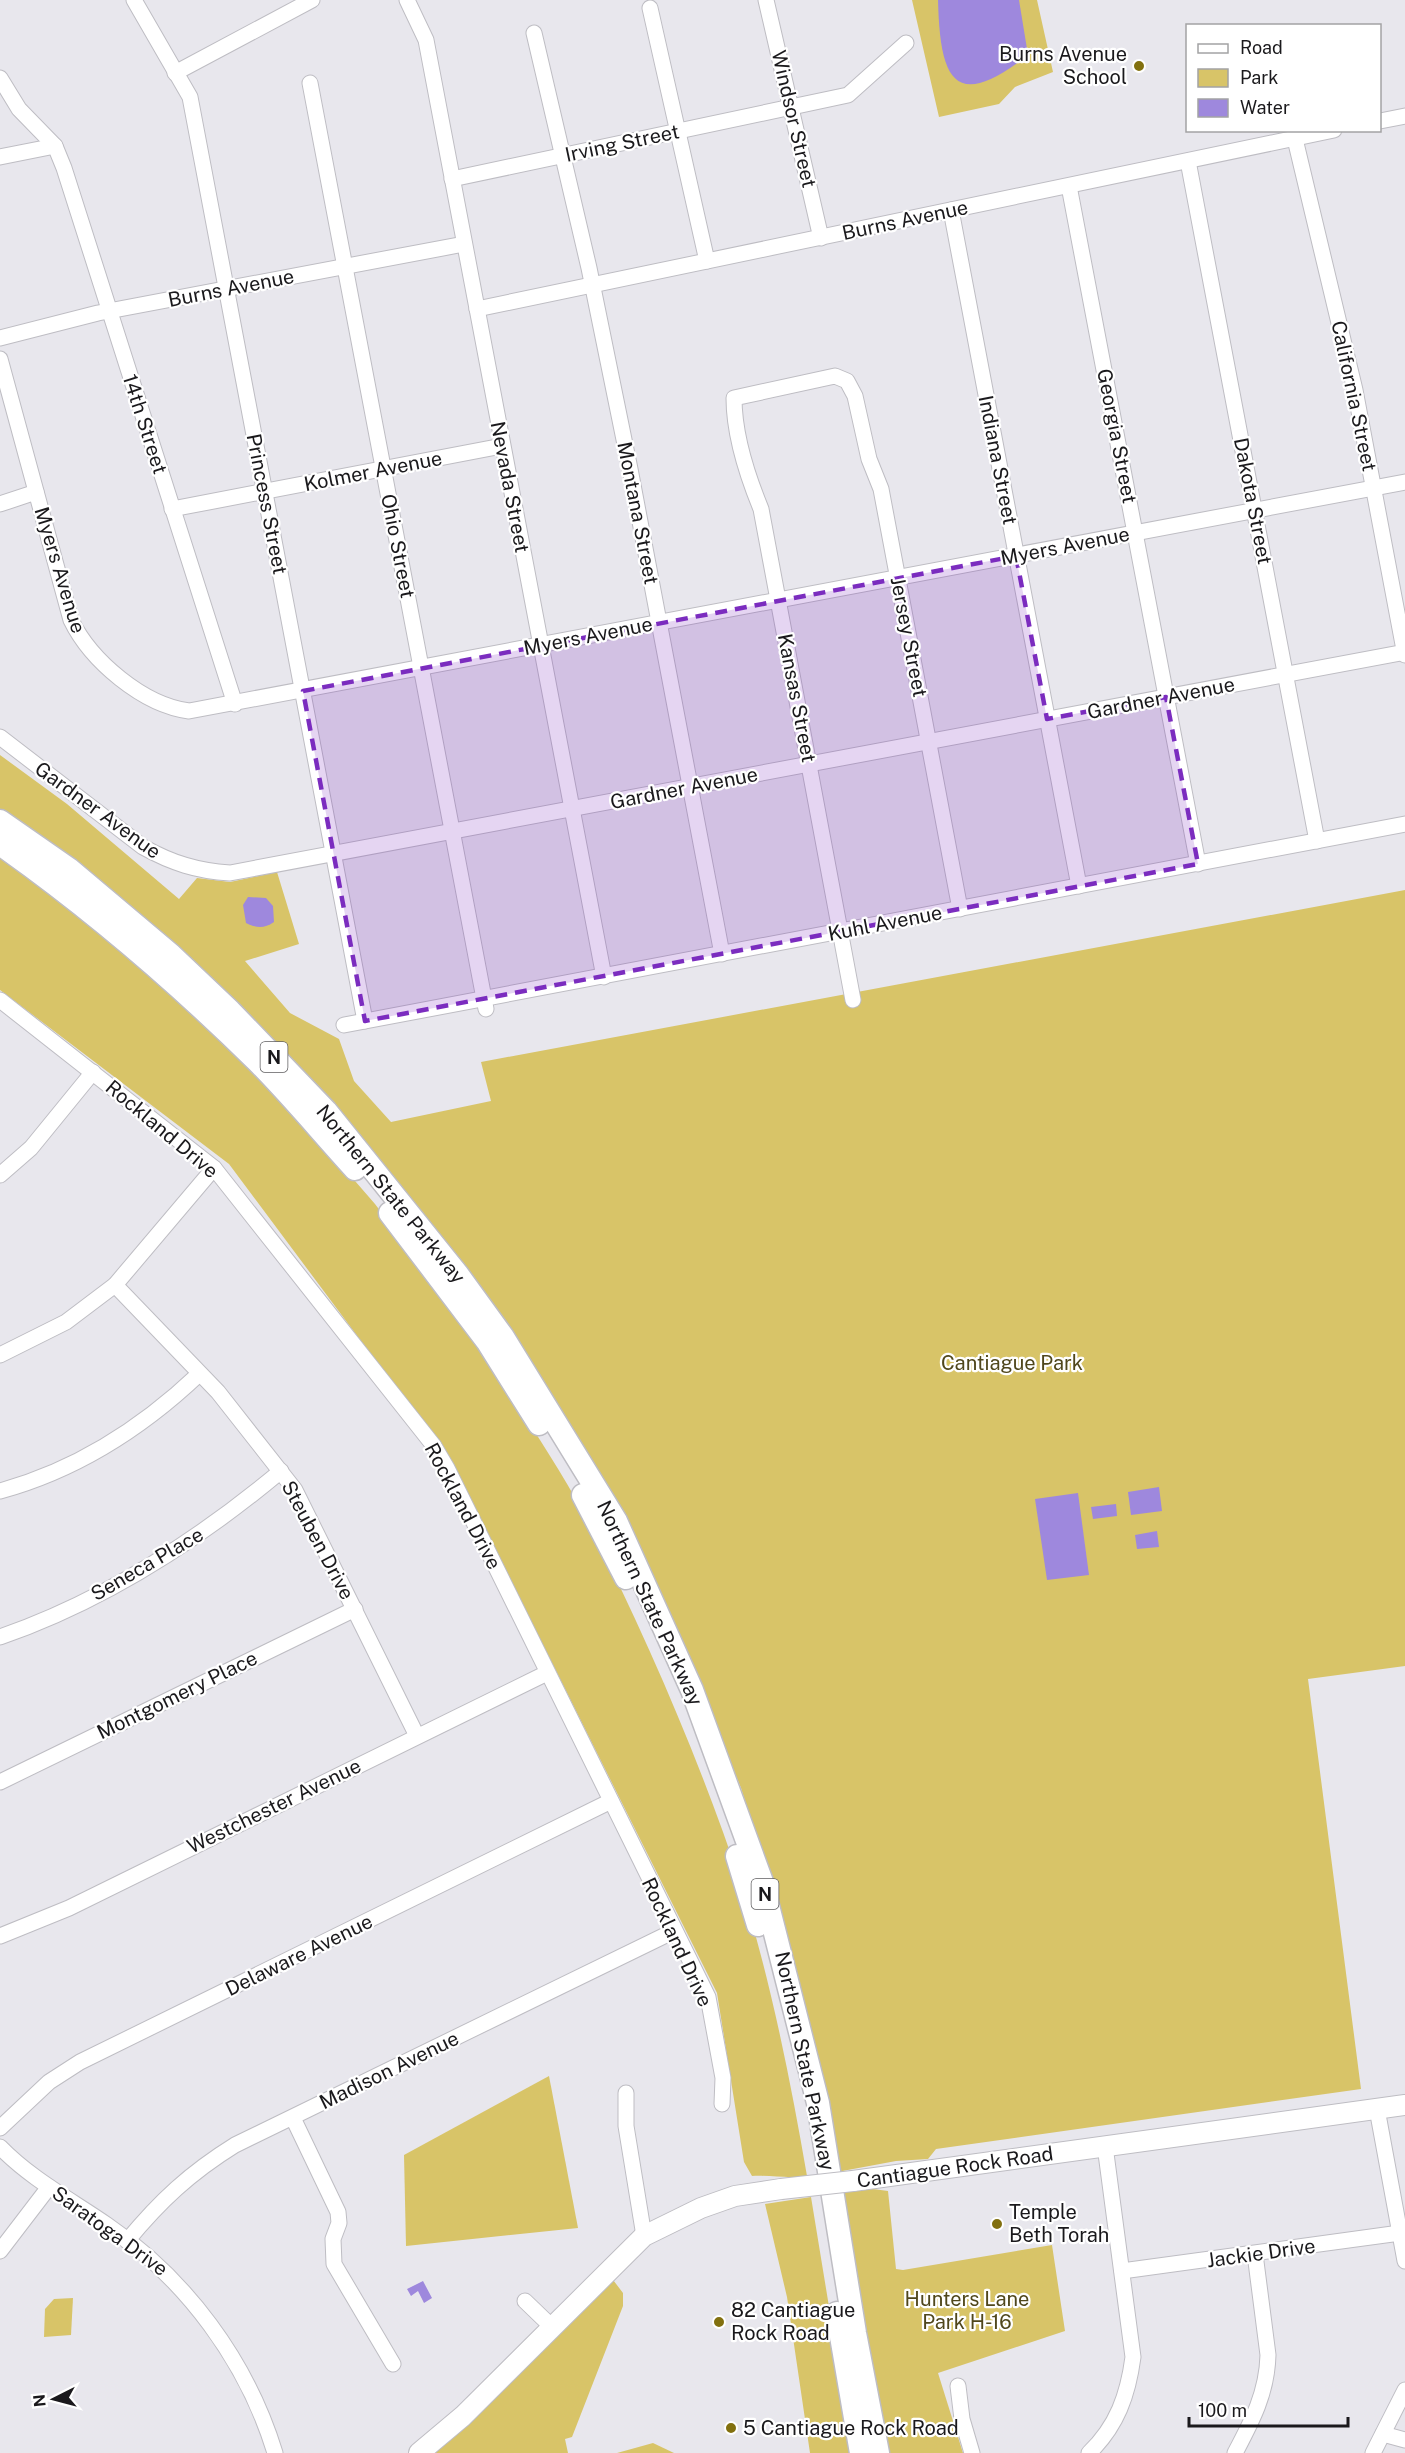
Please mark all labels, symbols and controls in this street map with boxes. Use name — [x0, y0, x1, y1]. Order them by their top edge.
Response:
legend — [1186, 24, 1381, 132]
text: Road — [1240, 37, 1283, 58]
place label: Burns Avenue School — [999, 42, 1127, 89]
street label: Windsor Street — [767, 48, 821, 190]
marker: Burns Avenue School — [1132, 59, 1146, 73]
text: Park — [1240, 67, 1278, 88]
text: Water — [1240, 97, 1290, 118]
street label: Irving Street — [563, 119, 681, 167]
street label: Burns Avenue — [840, 195, 970, 245]
street label: Burns Avenue — [166, 264, 296, 312]
street label: California Street — [1326, 319, 1382, 473]
street label: Georgia Street — [1092, 367, 1142, 505]
street label: 14th Street — [118, 371, 172, 477]
street label: Indiana Street — [974, 393, 1022, 527]
street label: Nevada Street — [486, 419, 534, 555]
street label: Princess Street — [242, 432, 292, 576]
street label: Dakota Street — [1229, 436, 1277, 566]
street label: Montana Street — [612, 440, 664, 586]
street label: Kolmer Avenue — [302, 446, 444, 496]
street label: Ohio Street — [376, 492, 420, 600]
street label: Myers Avenue — [29, 504, 91, 636]
street label: Myers Avenue — [998, 522, 1132, 570]
street label: Jersey Street — [886, 575, 932, 699]
street label: Myers Avenue — [521, 612, 655, 660]
street label: Kansas Street — [773, 632, 821, 764]
street label: Gardner Avenue — [1085, 672, 1237, 724]
street label: Gardner Avenue — [30, 756, 166, 864]
street label: Gardner Avenue — [608, 762, 760, 814]
street label: Kuhl Avenue — [826, 900, 944, 946]
road number: N — [260, 1042, 288, 1072]
street label: Rockland Drive — [101, 1075, 223, 1183]
street label: Northern State Parkway — [311, 1100, 471, 1289]
park label: Cantiague Park — [941, 1351, 1083, 1375]
street label: Rockland Drive — [420, 1439, 506, 1573]
street label: Steuben Drive — [277, 1476, 359, 1604]
street label: Northern State Parkway — [592, 1497, 708, 1710]
street label: Seneca Place — [86, 1522, 208, 1606]
street label: Montgomery Place — [93, 1646, 261, 1744]
street label: Westchester Avenue — [183, 1753, 365, 1859]
street label: Rockland Drive — [637, 1874, 717, 2010]
road number: N — [752, 1879, 778, 1909]
street label: Delaware Avenue — [222, 1909, 376, 2001]
street label: Northern State Parkway — [770, 1949, 840, 2173]
street label: Madison Avenue — [315, 2026, 463, 2114]
street label: Cantiague Rock Road — [855, 2141, 1055, 2193]
street label: Saratoga Drive — [47, 2181, 173, 2281]
place label: Temple Beth Torah — [1009, 2200, 1109, 2247]
marker: Temple Beth Torah — [990, 2217, 1004, 2231]
street label: Jackie Drive — [1205, 2233, 1317, 2273]
park label: Hunters Lane Park H-16 — [905, 2287, 1029, 2334]
place label: 82 Cantiague Rock Road — [731, 2298, 855, 2345]
marker: 82 Cantiague Rock Road — [712, 2315, 726, 2329]
north arrow — [24, 2369, 84, 2429]
scale bar — [1189, 2390, 1348, 2428]
text: N — [29, 2393, 50, 2408]
text: 100 m — [1198, 2400, 1247, 2421]
place label: 5 Cantiague Rock Road — [743, 2416, 959, 2440]
marker: 5 Cantiague Rock Road — [724, 2421, 738, 2435]

